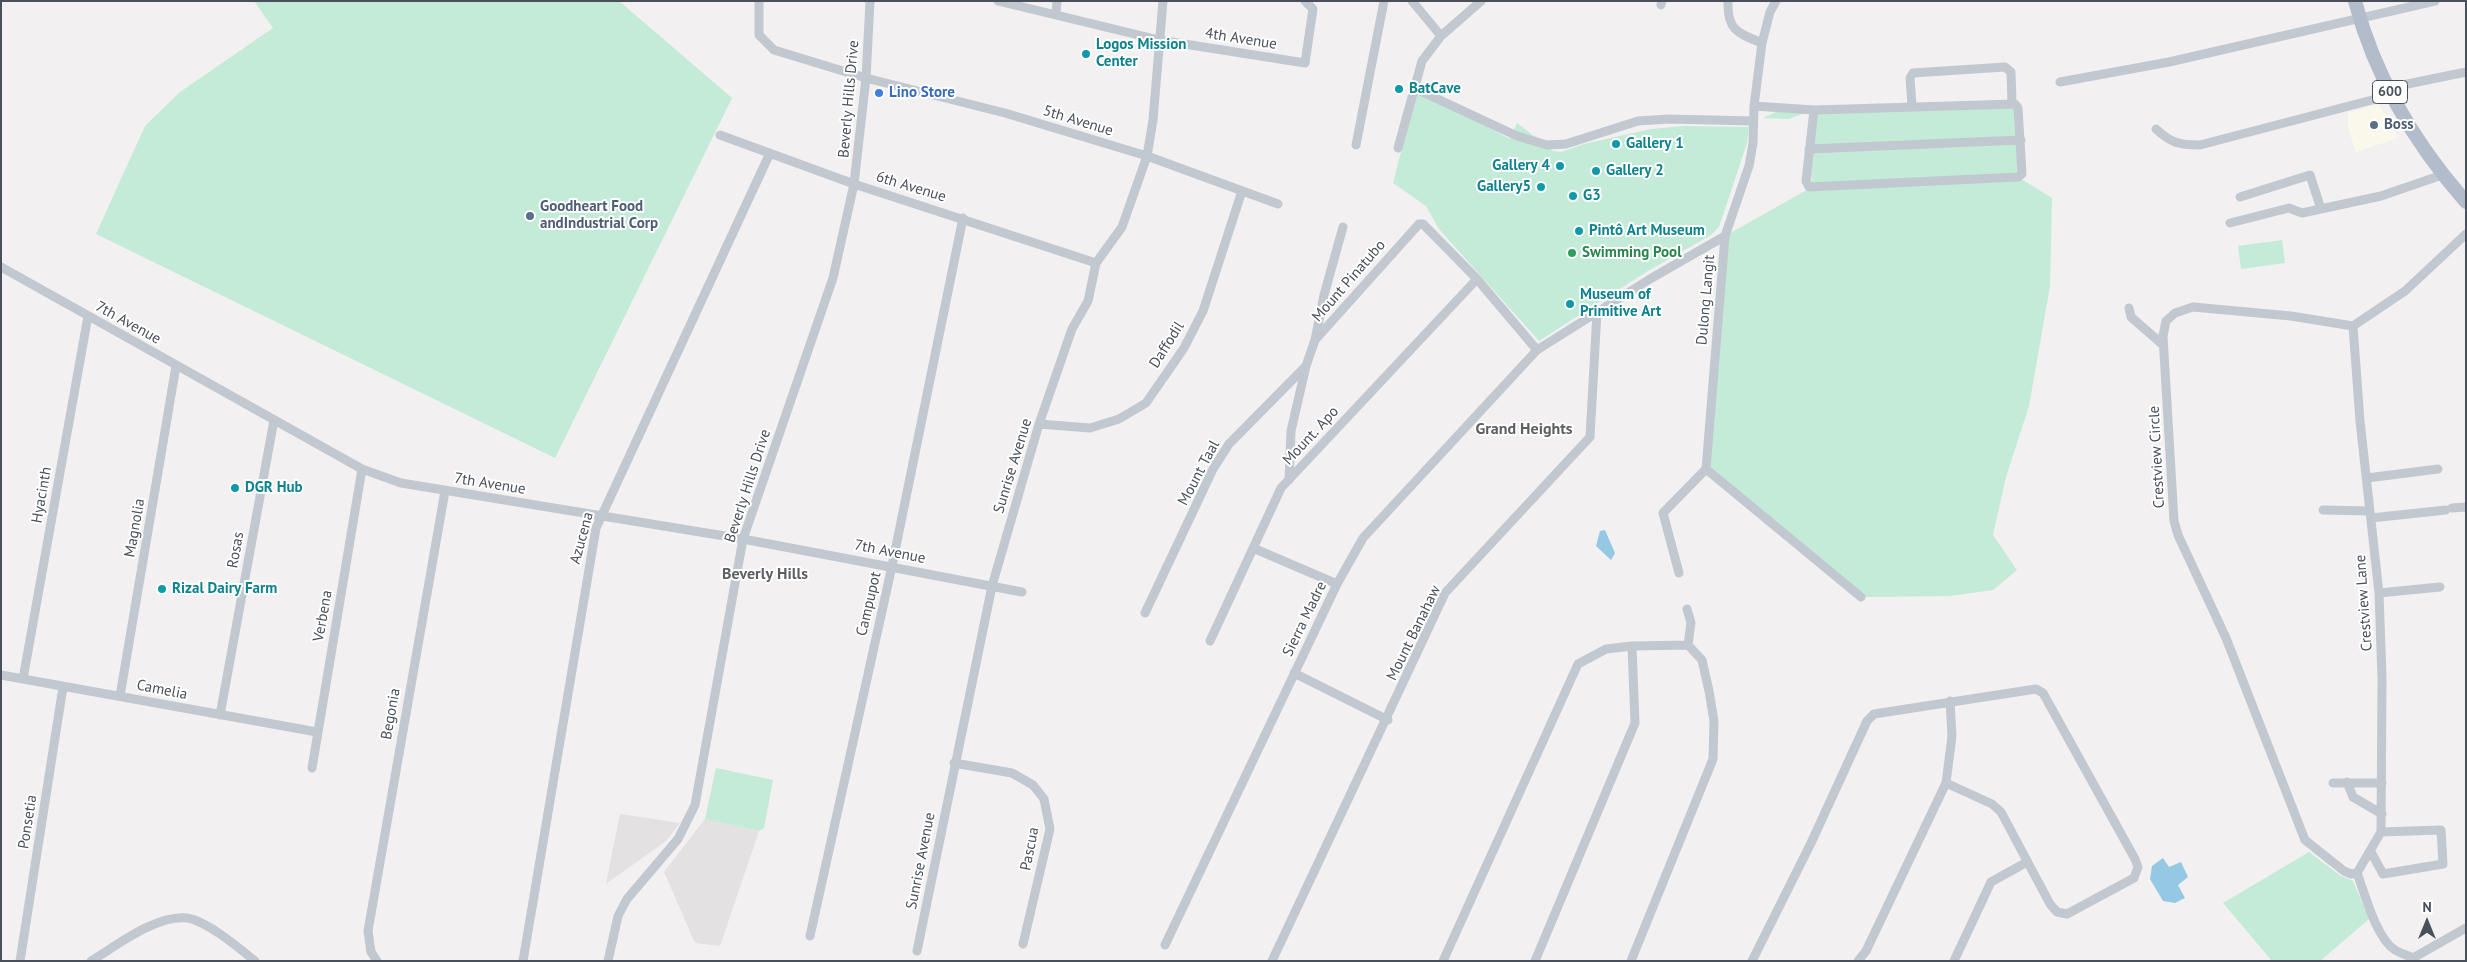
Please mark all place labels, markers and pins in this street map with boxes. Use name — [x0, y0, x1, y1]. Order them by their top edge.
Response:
place label: Logos Mission Center — [1096, 36, 1186, 71]
marker: Logos Mission Center — [1080, 48, 1092, 60]
place label: BatCave — [1409, 80, 1461, 98]
marker: BatCave — [1393, 83, 1405, 95]
place label: Lino Store — [889, 84, 955, 102]
marker: Lino Store — [873, 87, 885, 99]
place label: Boss — [2384, 116, 2414, 134]
marker: Boss — [2368, 119, 2380, 131]
place label: Gallery 1 — [1626, 135, 1684, 153]
marker: Gallery 1 — [1610, 138, 1622, 150]
place label: Gallery 4 — [1492, 157, 1550, 175]
marker: Gallery 4 — [1554, 160, 1566, 172]
place label: Gallery 2 — [1606, 162, 1664, 180]
marker: Gallery 2 — [1590, 165, 1602, 177]
place label: Gallery5 — [1477, 178, 1531, 196]
marker: Gallery5 — [1535, 181, 1547, 193]
place label: G3 — [1583, 187, 1601, 205]
marker: G3 — [1567, 190, 1579, 202]
place label: Goodheart Food andIndustrial Corp — [540, 198, 658, 233]
marker: Goodheart Food andIndustrial Corp — [524, 210, 536, 222]
place label: Pintô Art Museum — [1589, 222, 1705, 240]
marker: Pintô Art Museum — [1573, 225, 1585, 237]
place label: Swimming Pool — [1582, 244, 1682, 262]
marker: Swimming Pool — [1566, 247, 1578, 259]
place label: Museum of Primitive Art — [1580, 286, 1661, 321]
marker: Museum of Primitive Art — [1564, 298, 1576, 310]
place label: DGR Hub — [245, 479, 303, 497]
marker: DGR Hub — [229, 482, 241, 494]
place label: Rizal Dairy Farm — [172, 580, 277, 598]
marker: Rizal Dairy Farm — [156, 583, 168, 595]

